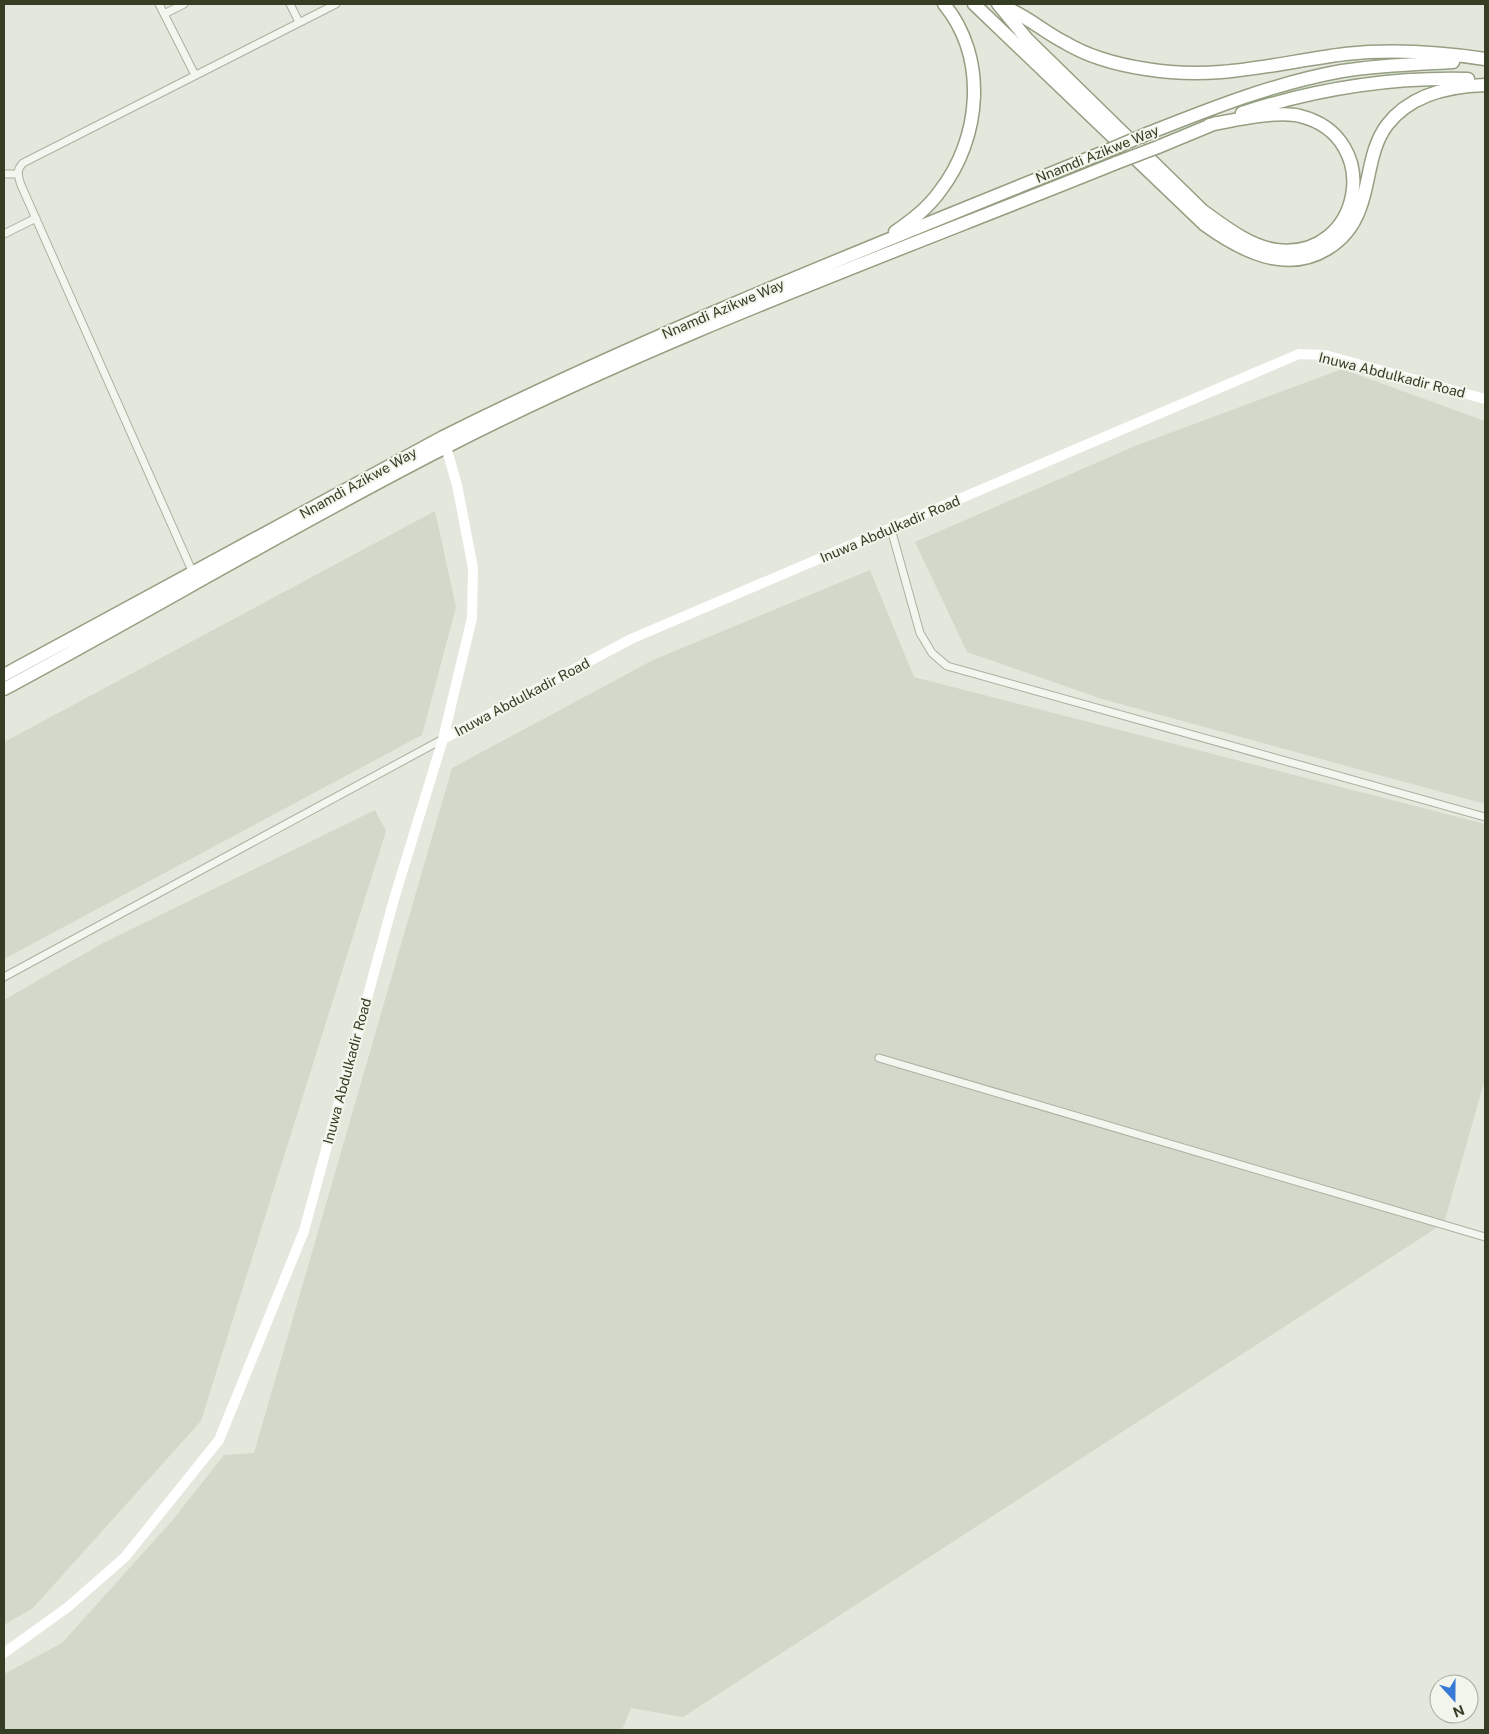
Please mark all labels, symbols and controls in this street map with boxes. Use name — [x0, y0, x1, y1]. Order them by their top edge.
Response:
street label: Nnamdi Azikwe Way — [1033, 122, 1161, 186]
street label: Nnamdi Azikwe Way — [659, 276, 787, 342]
street label: Inuwa Abdulkadir Road — [1317, 349, 1467, 401]
street label: Nnamdi Azikwe Way — [297, 444, 420, 522]
street label: Inuwa Abdulkadir Road — [818, 492, 962, 566]
street label: Inuwa Abdulkadir Road — [452, 655, 592, 739]
street label: Inuwa Abdulkadir Road — [320, 996, 374, 1146]
north arrow — [1429, 1674, 1479, 1724]
text: N — [1451, 1702, 1467, 1721]

